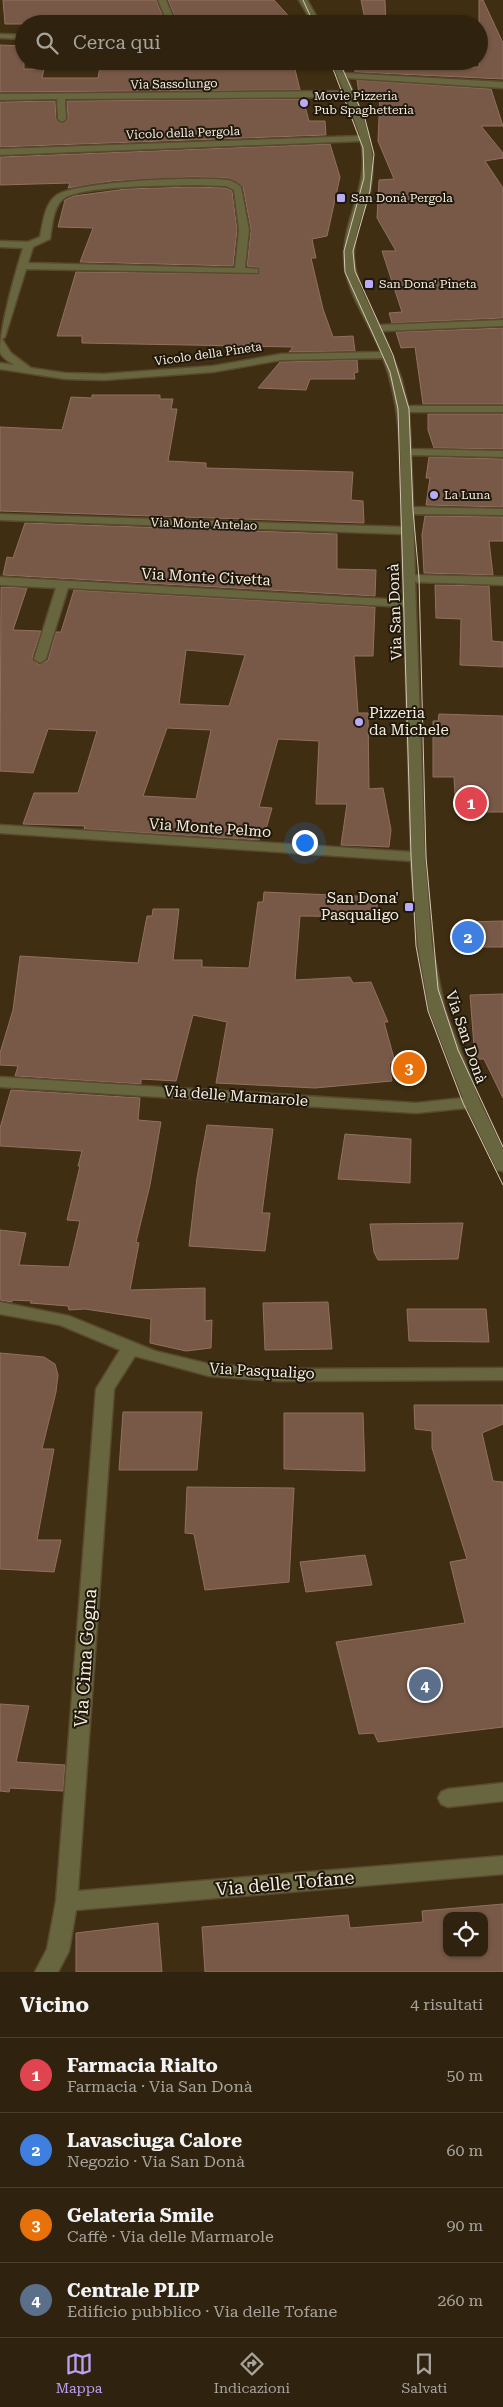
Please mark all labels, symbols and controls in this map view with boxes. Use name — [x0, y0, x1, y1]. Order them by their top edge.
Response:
search box — [15, 15, 488, 70]
icon: search — [33, 29, 61, 57]
text: Cerca qui — [73, 31, 161, 54]
street label: Via Sassolungo — [130, 76, 218, 92]
place label: Movie Pizzeria Pub Spaghetteria — [314, 89, 414, 117]
marker: Movie Pizzeria Pub Spaghetteria — [298, 97, 310, 109]
street label: Vicolo della Pergola — [126, 124, 241, 142]
place label: San Donà Pergola — [351, 191, 453, 205]
marker: San Donà Pergola — [335, 192, 347, 204]
place label: San Dona' Pineta — [379, 277, 477, 291]
marker: San Dona' Pineta — [363, 278, 375, 290]
street label: Vicolo della Pineta — [153, 339, 263, 368]
place label: La Luna — [444, 488, 491, 502]
marker: La Luna — [428, 489, 440, 501]
street label: Via Monte Antelao — [150, 515, 258, 533]
street label: Via San Donà — [384, 563, 406, 661]
street label: Via Monte Civetta — [141, 565, 271, 589]
place label: Pizzeria da Michele — [369, 704, 449, 739]
marker: Pizzeria da Michele — [353, 716, 365, 728]
pin: 1 — [455, 784, 487, 822]
street label: Via Monte Pelmo — [148, 815, 272, 841]
your location — [292, 830, 318, 856]
place label: San Dona' Pasqualigo — [321, 889, 399, 924]
marker: San Dona' Pasqualigo — [403, 901, 415, 913]
pin: 2 — [452, 918, 484, 956]
street label: Via San Donà — [442, 988, 490, 1086]
pin: 3 — [393, 1049, 425, 1087]
street label: Via delle Marmarole — [163, 1082, 309, 1110]
street label: Via Pasqualigo — [209, 1359, 315, 1383]
street label: Via Cima Gogna — [70, 1588, 100, 1728]
pin: 4 — [409, 1666, 441, 1704]
street label: Via delle Tofane — [215, 1866, 355, 1900]
map controls — [443, 1912, 488, 1957]
button: locate — [443, 1912, 488, 1957]
text: Vicino — [20, 1993, 89, 2017]
text: 4 risultati — [410, 1995, 483, 2014]
text: Farmacia Rialto — [67, 2054, 218, 2077]
text: 1 — [32, 2066, 40, 2085]
text: 50 m — [446, 2066, 483, 2085]
text: Farmacia · Via San Donà — [67, 2077, 252, 2096]
text: Lavasciuga Calore — [67, 2129, 242, 2152]
text: 2 — [32, 2141, 40, 2160]
text: 60 m — [446, 2141, 483, 2160]
text: Negozio · Via San Donà — [67, 2152, 245, 2171]
text: Gelateria Smile — [67, 2204, 214, 2227]
text: 3 — [32, 2216, 40, 2235]
text: 90 m — [446, 2216, 483, 2235]
text: Caffè · Via delle Marmarole — [67, 2227, 274, 2246]
text: Centrale PLIP — [67, 2279, 200, 2302]
text: 4 — [32, 2291, 40, 2310]
text: 260 m — [437, 2291, 483, 2310]
text: Edificio pubblico · Via delle Tofane — [67, 2302, 337, 2321]
tab: Mappa — [56, 2350, 102, 2396]
tab: Indicazioni — [214, 2350, 290, 2396]
tab: Salvati — [402, 2350, 447, 2396]

